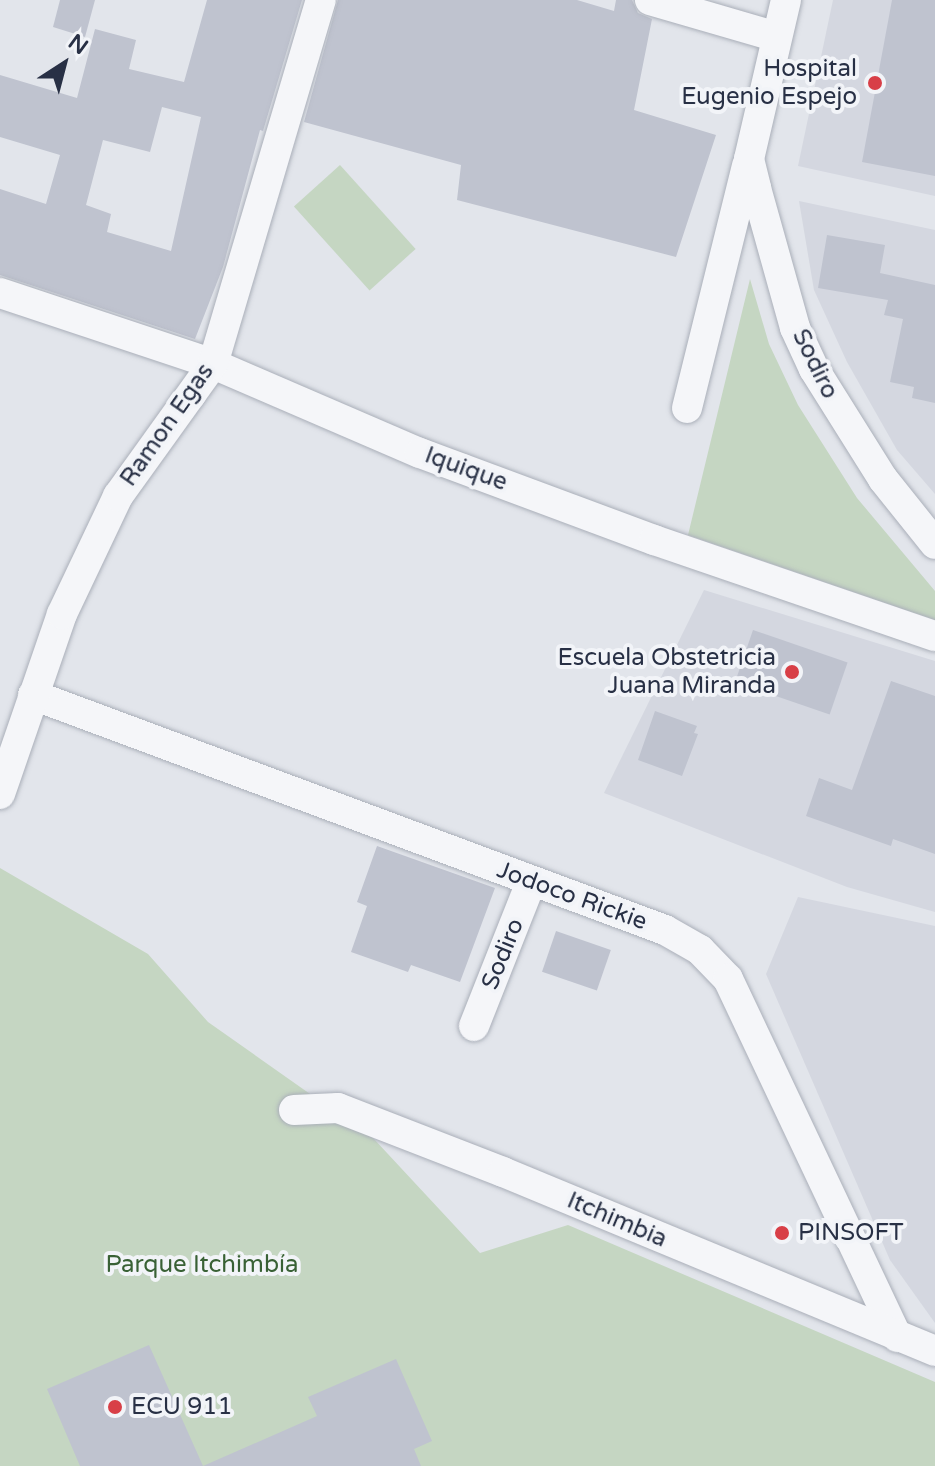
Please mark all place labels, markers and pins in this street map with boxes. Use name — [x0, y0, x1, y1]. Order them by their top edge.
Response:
place label: Hospital Eugenio Espejo — [681, 55, 857, 111]
marker: Hospital Eugenio Espejo — [864, 72, 886, 94]
place label: Escuela Obstetricia Juana Miranda — [558, 644, 776, 700]
marker: Escuela Obstetricia Juana Miranda — [783, 663, 801, 681]
place label: PINSOFT — [798, 1219, 904, 1247]
marker: PINSOFT — [773, 1224, 791, 1242]
place label: ECU 911 — [131, 1393, 232, 1421]
marker: ECU 911 — [106, 1398, 124, 1416]

